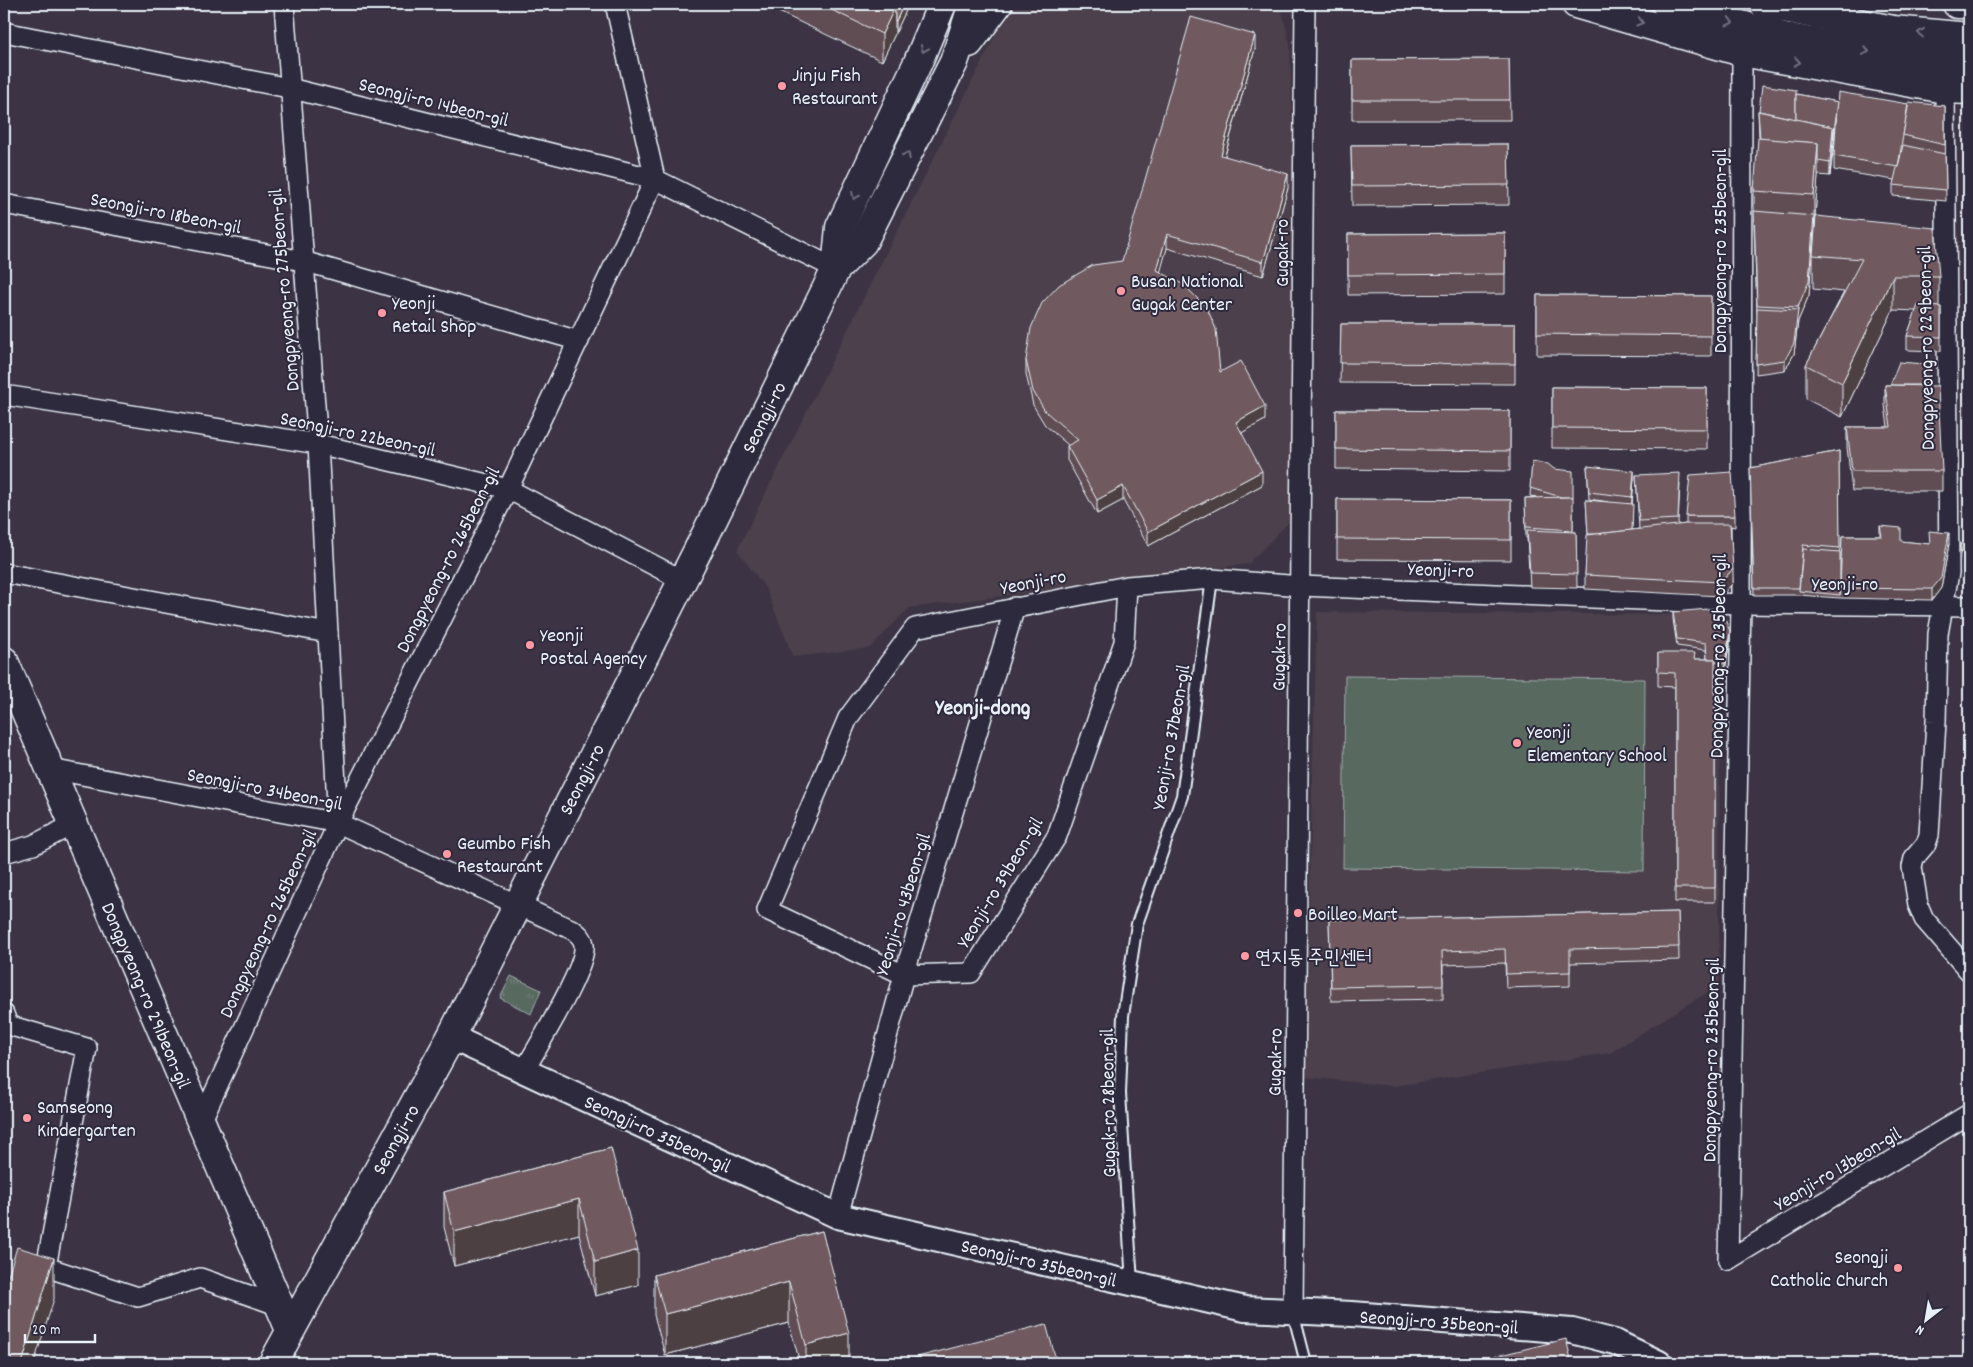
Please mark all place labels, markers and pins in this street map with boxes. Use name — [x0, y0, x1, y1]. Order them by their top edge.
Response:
place label: Jinju Fish Restaurant — [792, 63, 878, 114]
marker: Jinju Fish Restaurant — [776, 80, 788, 92]
place label: Busan National Gugak Center — [1131, 269, 1244, 320]
marker: Busan National Gugak Center — [1115, 285, 1127, 297]
place label: Yeonji Retail Shop — [392, 291, 476, 342]
marker: Yeonji Retail Shop — [376, 307, 388, 319]
place label: Yeonji Postal Agency — [540, 623, 647, 674]
marker: Yeonji Postal Agency — [524, 639, 536, 651]
place label: Yeonji Elementary School — [1527, 720, 1667, 771]
marker: Yeonji Elementary School — [1511, 737, 1523, 749]
place label: Geumbo Fish Restaurant — [457, 831, 551, 882]
marker: Geumbo Fish Restaurant — [441, 848, 453, 860]
place label: Boilleo Mart — [1308, 902, 1398, 930]
marker: Boilleo Mart — [1292, 907, 1304, 919]
place label: 연지동 주민센터 — [1255, 945, 1372, 973]
marker: 연지동 주민센터 — [1239, 950, 1251, 962]
place label: Samseong Kindergarten — [37, 1095, 136, 1146]
marker: Samseong Kindergarten — [21, 1112, 33, 1124]
place label: Seongji Catholic Church — [1770, 1245, 1888, 1296]
marker: Seongji Catholic Church — [1892, 1262, 1904, 1274]

